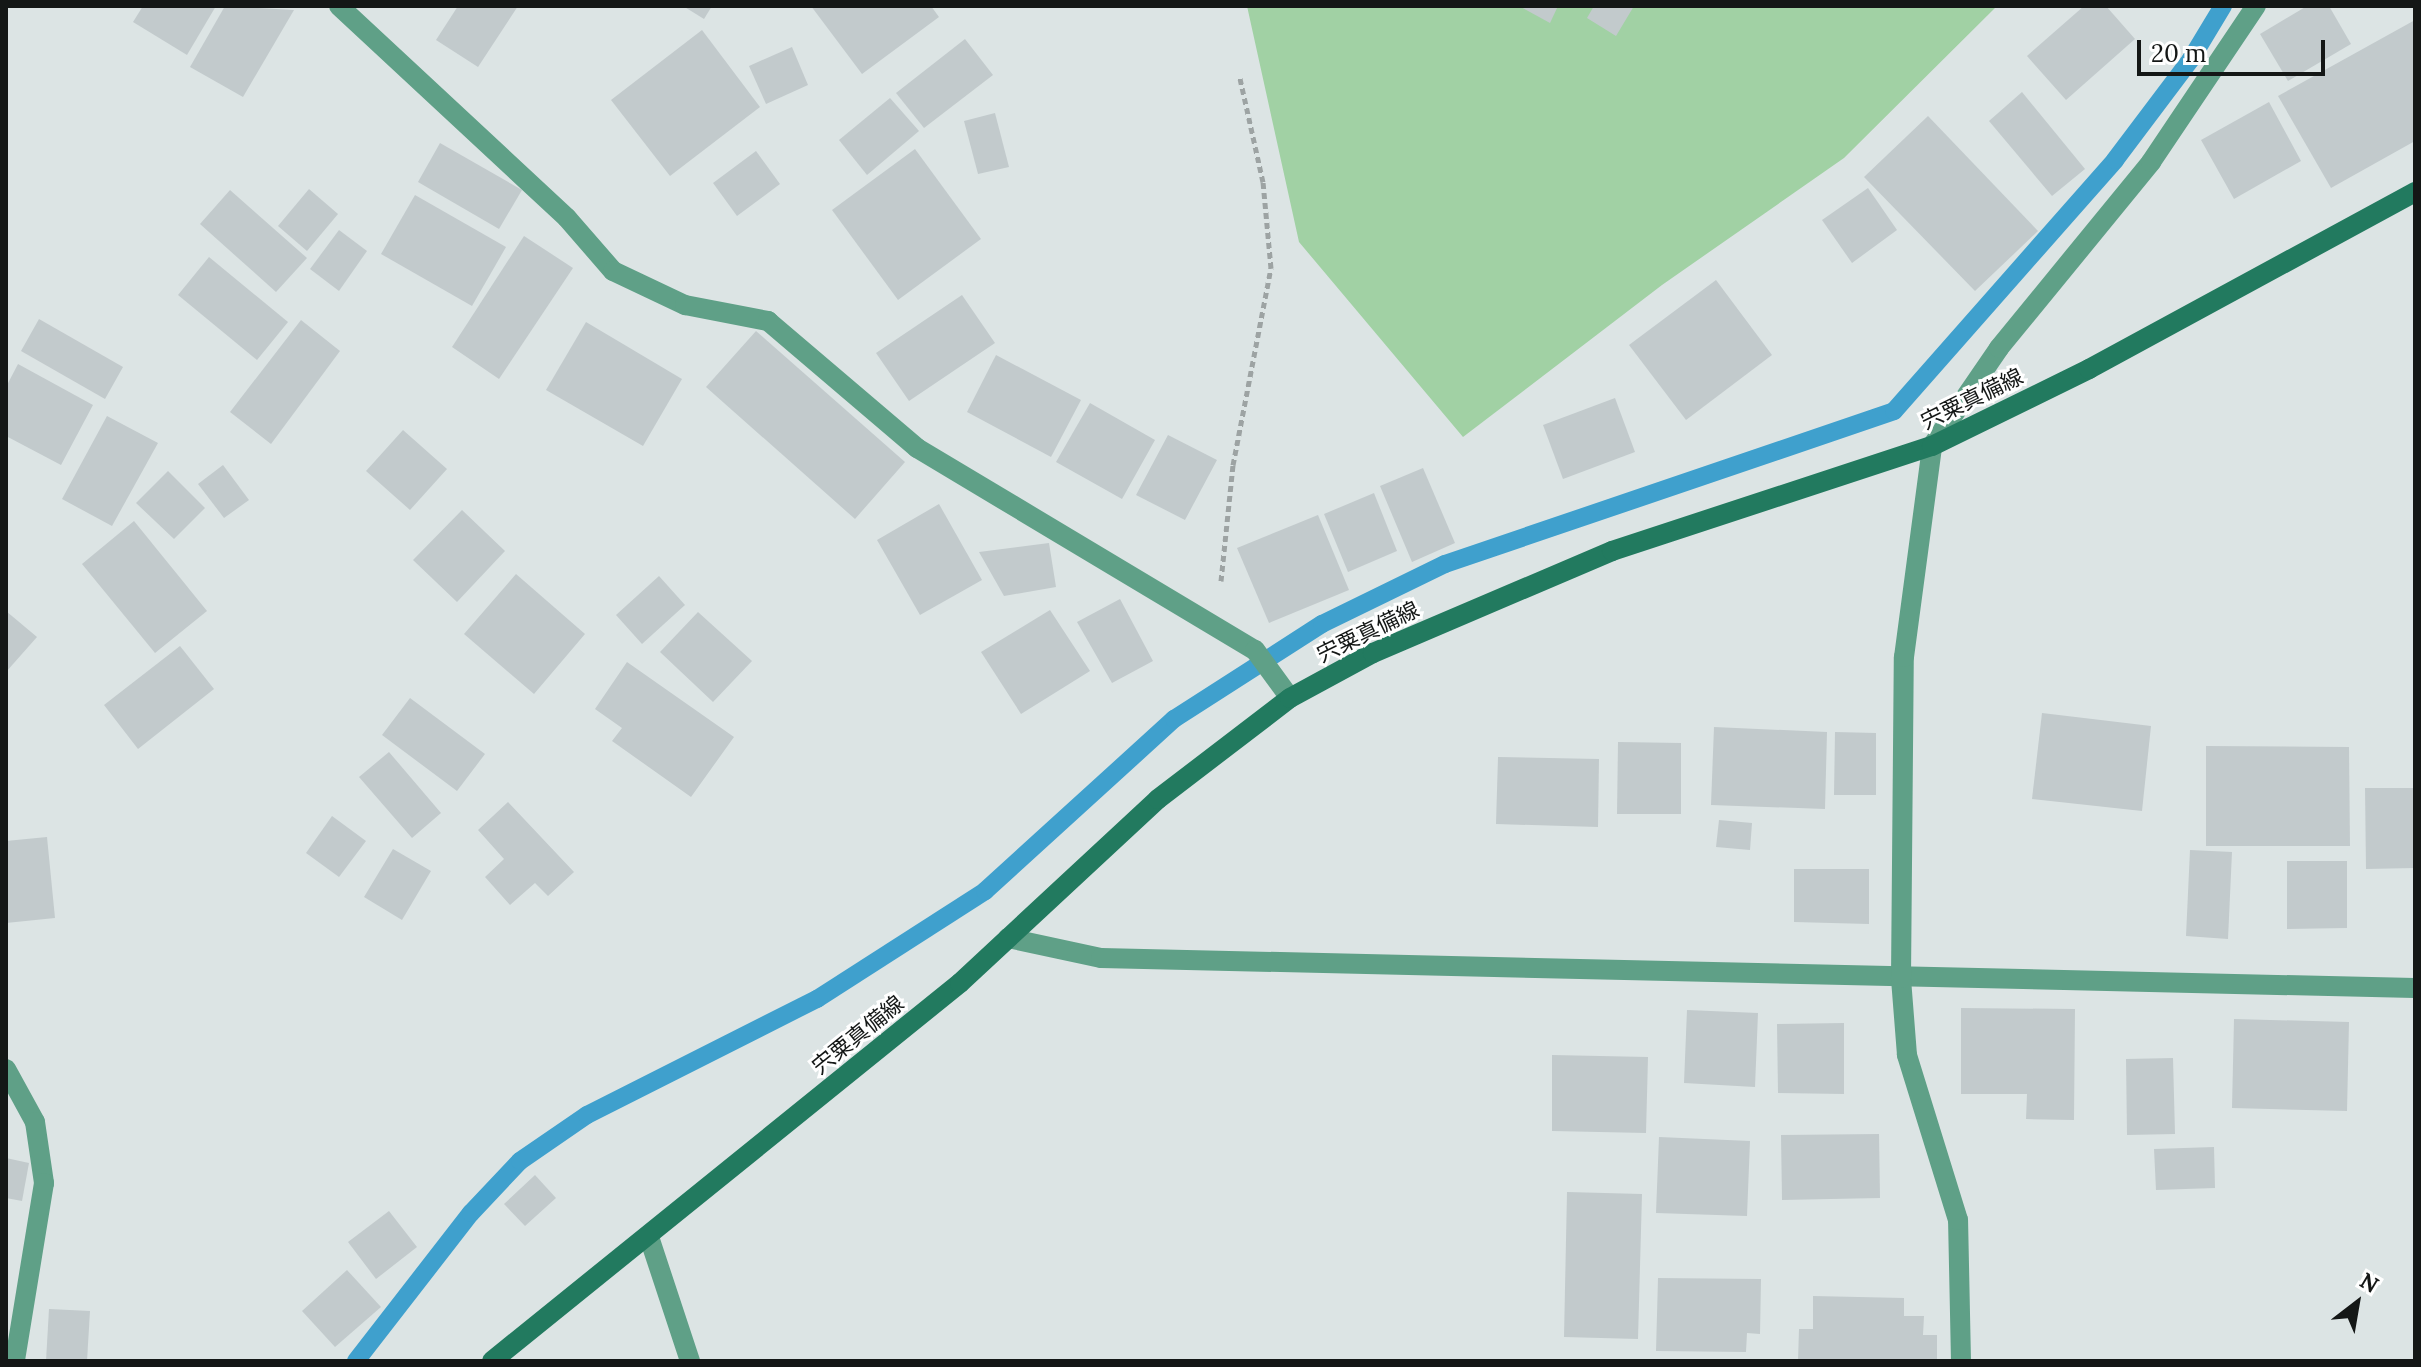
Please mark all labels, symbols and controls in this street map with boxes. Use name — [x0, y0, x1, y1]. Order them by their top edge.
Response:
scale bar — [2141, 24, 2329, 74]
text: 20 m — [2151, 38, 2207, 69]
street label: 宍粟真備線 — [1917, 363, 2027, 435]
street label: 宍粟真備線 — [1313, 596, 1423, 668]
street label: 宍粟真備線 — [807, 990, 909, 1080]
north arrow — [2317, 1263, 2397, 1343]
text: N — [2355, 1266, 2384, 1299]

